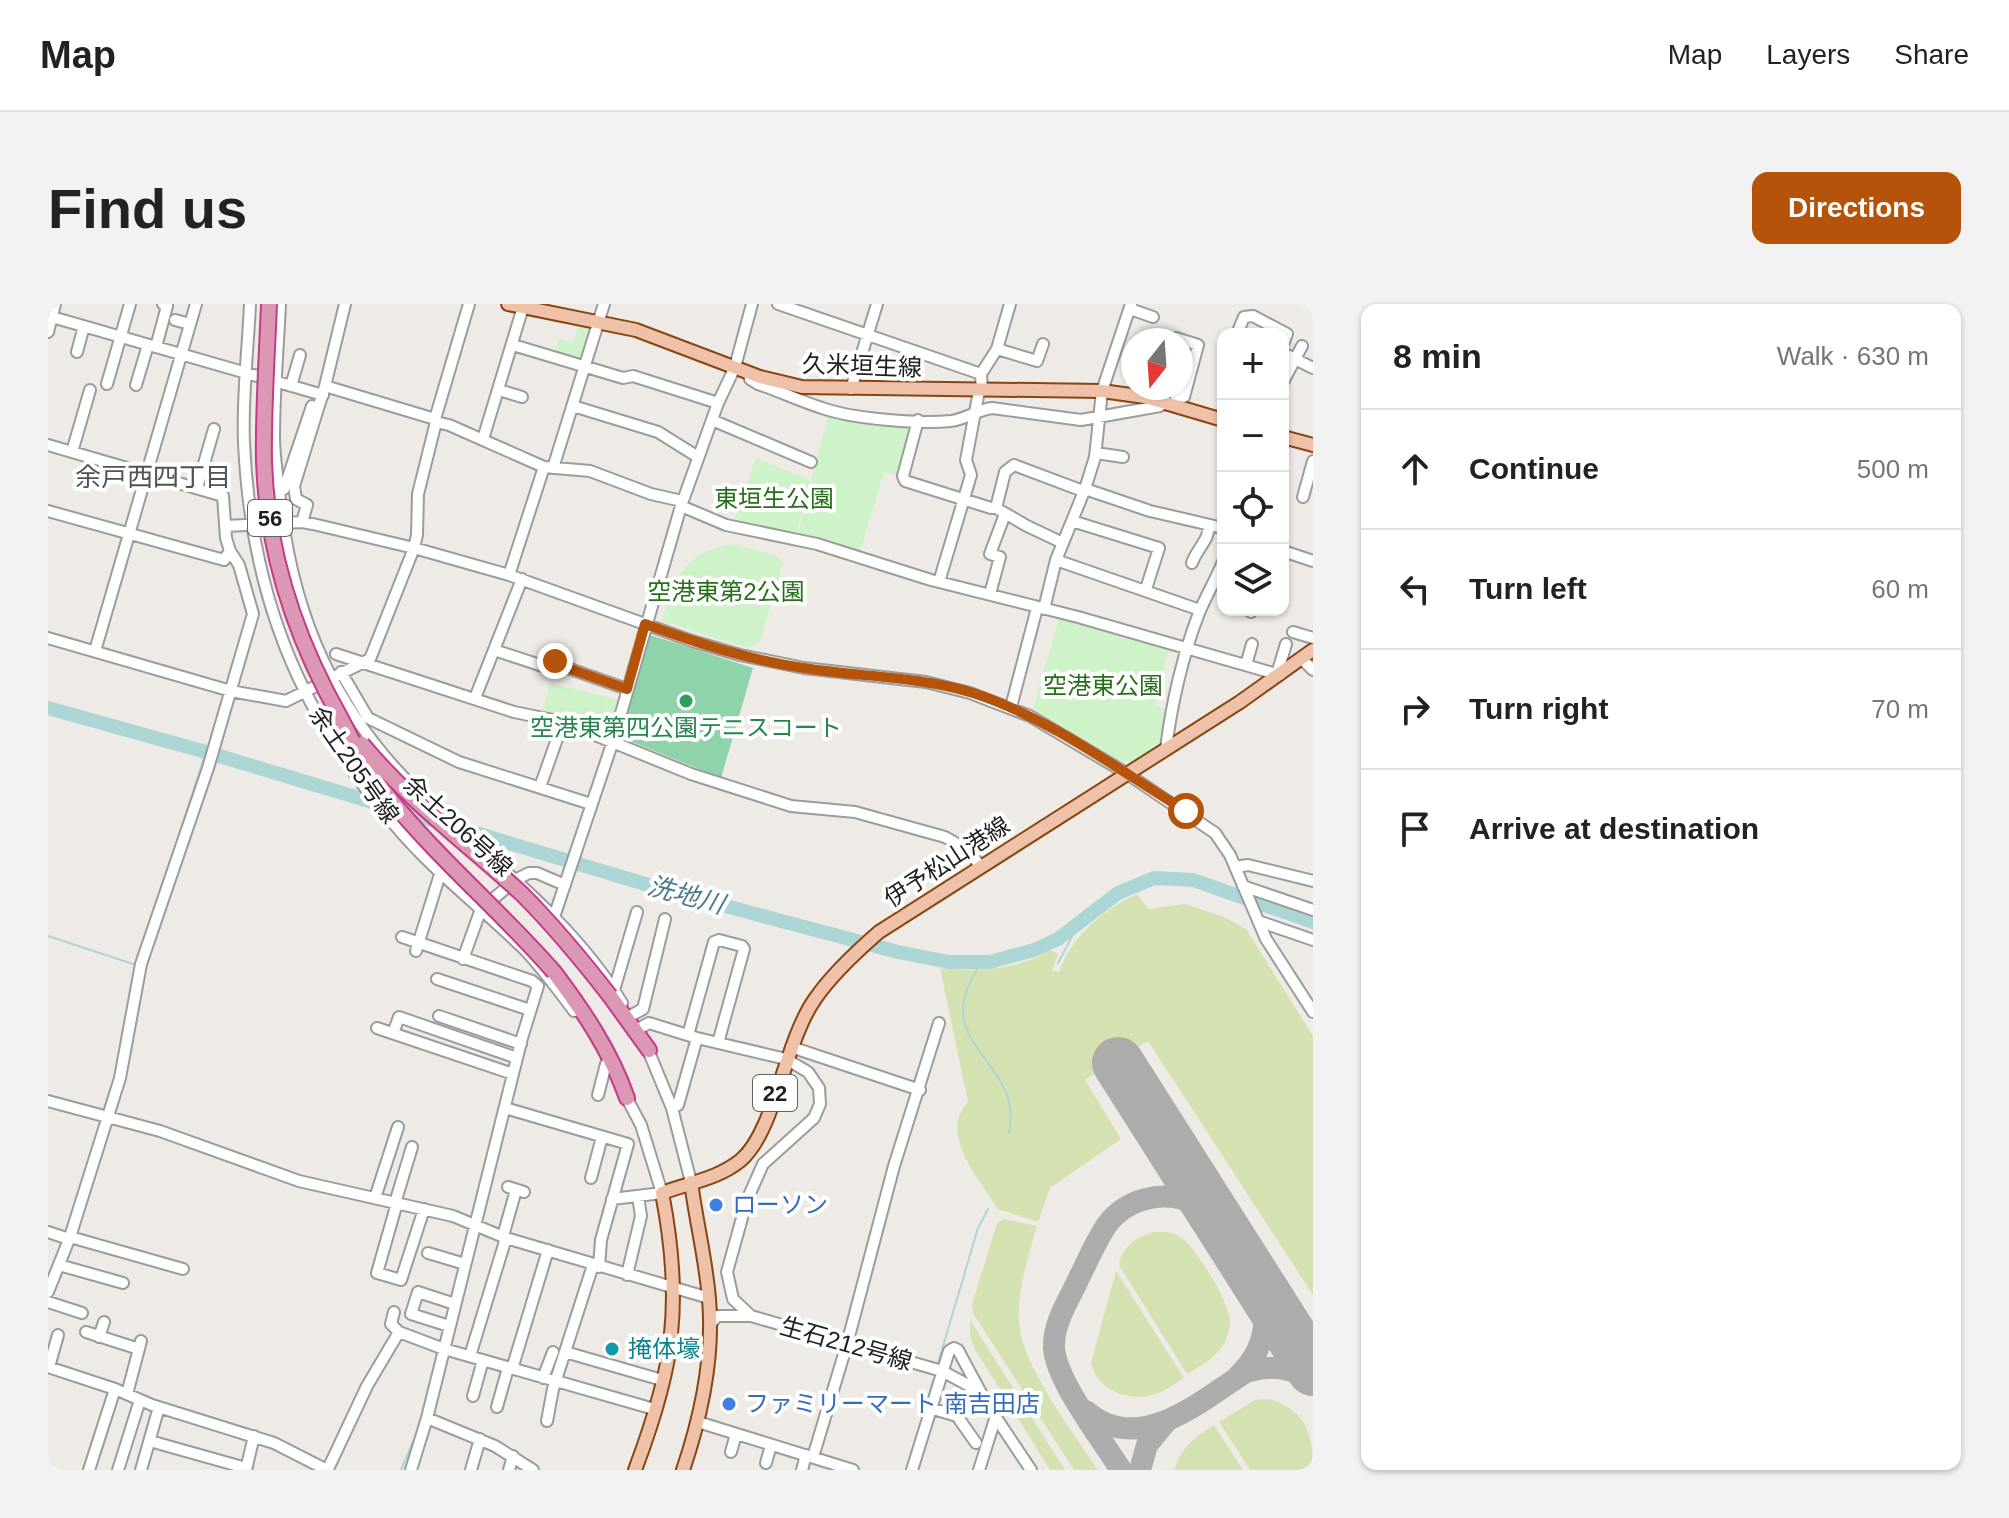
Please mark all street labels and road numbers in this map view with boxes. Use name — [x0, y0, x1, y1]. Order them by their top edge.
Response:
street label: 久米垣生線 — [802, 350, 922, 381]
road number: 56 — [248, 500, 292, 536]
street label: 余土205号線 — [304, 701, 404, 828]
street label: 余土206号線 — [399, 770, 518, 881]
street label: 伊予松山港線 — [879, 811, 1014, 912]
road number: 22 — [753, 1075, 797, 1111]
street label: 生石212号線 — [777, 1312, 915, 1375]

